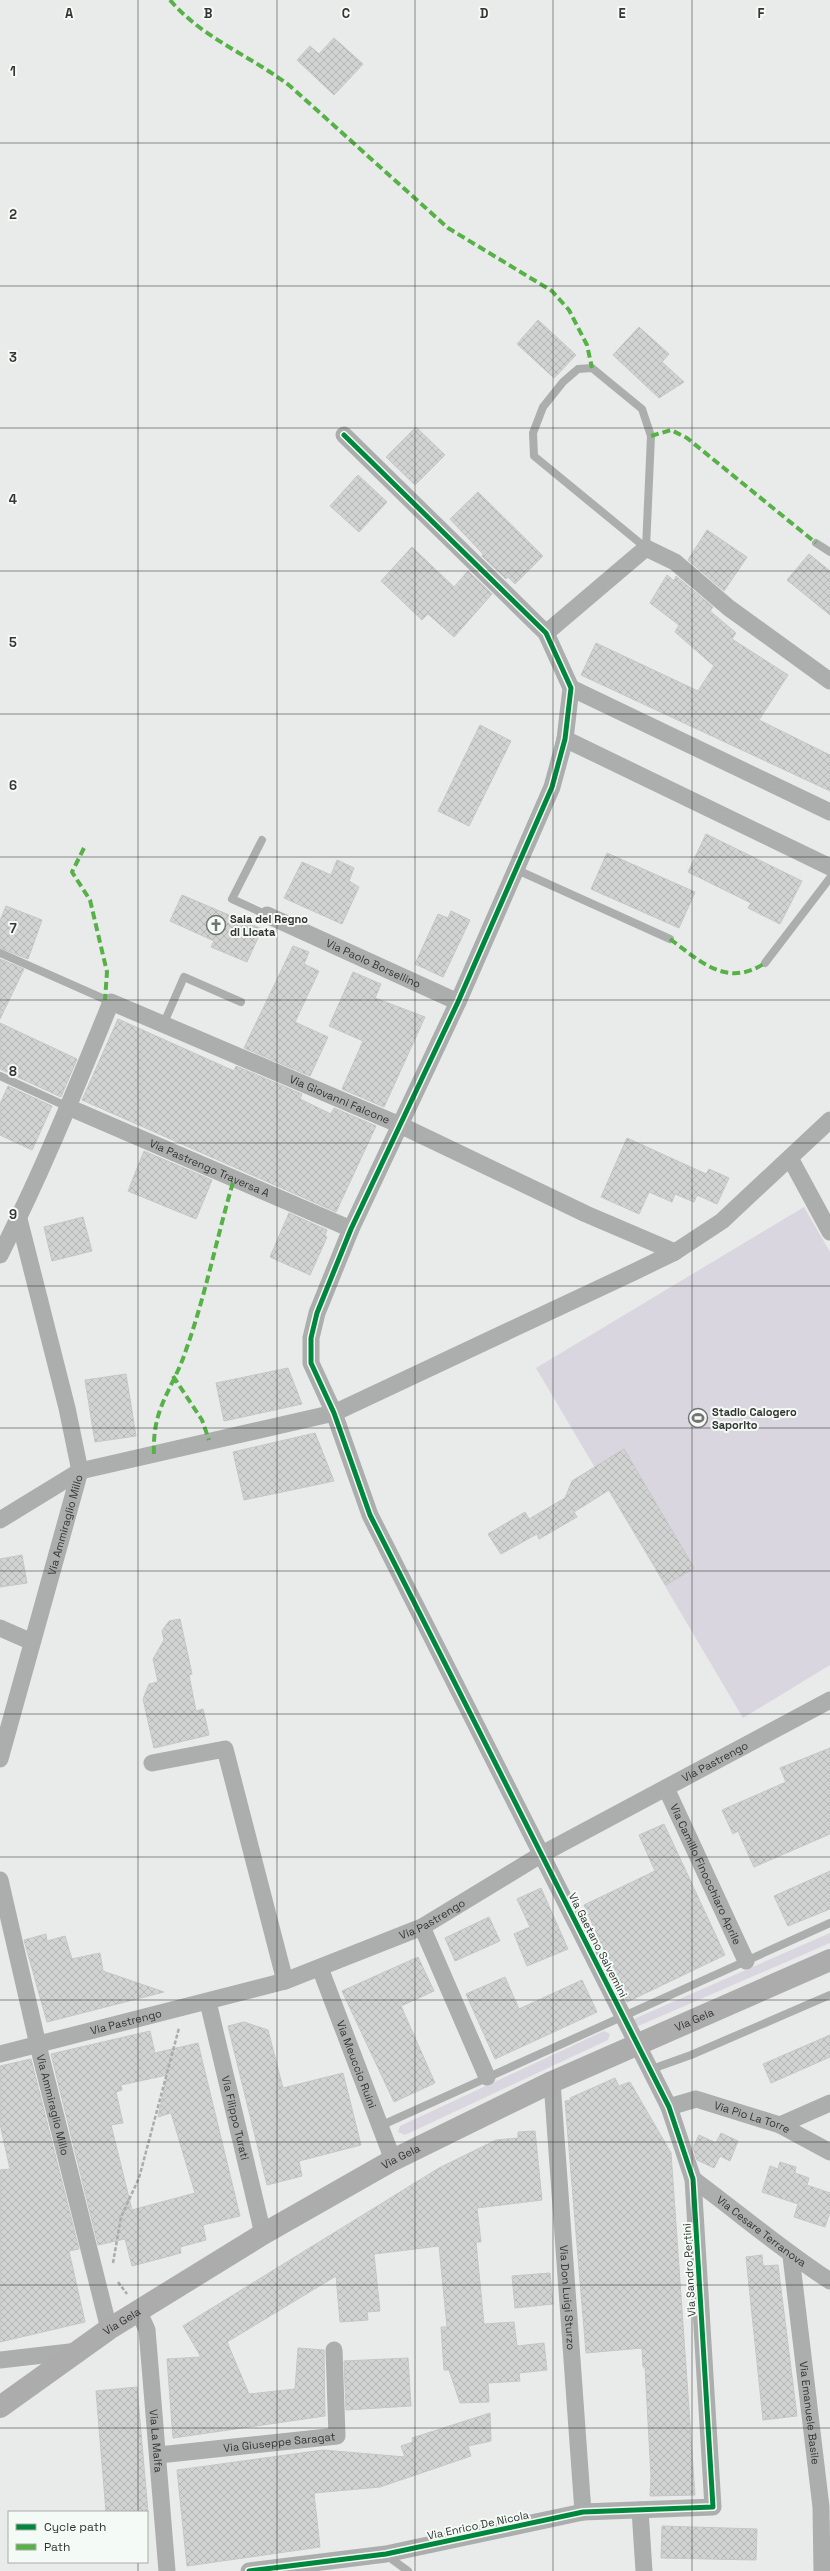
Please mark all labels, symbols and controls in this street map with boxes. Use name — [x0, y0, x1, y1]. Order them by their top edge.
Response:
text: A — [65, 5, 74, 22]
text: B — [204, 5, 213, 22]
text: C — [342, 5, 350, 22]
text: D — [480, 5, 489, 22]
text: E — [618, 5, 626, 22]
text: F — [758, 5, 765, 22]
text: 1 — [10, 63, 16, 80]
text: 2 — [9, 206, 17, 223]
text: 3 — [9, 349, 17, 366]
text: 4 — [9, 491, 17, 508]
text: 5 — [9, 634, 17, 651]
text: 6 — [9, 777, 17, 794]
place label: Sala del Regno di Licata — [230, 912, 308, 939]
church icon: Sala del Regno di Licata — [205, 914, 227, 936]
text: 7 — [9, 920, 17, 937]
street label: Via Paolo Borsellino — [324, 936, 423, 991]
text: 8 — [9, 1063, 17, 1080]
street label: Via Giovanni Falcone — [287, 1072, 392, 1127]
street label: Via Pastrengo Traversa A — [147, 1136, 272, 1200]
text: 9 — [9, 1206, 17, 1223]
place label: Stadio Calogero Saporito — [712, 1405, 797, 1432]
sports icon: Stadio Calogero Saporito — [687, 1407, 709, 1429]
street label: Via Ammiraglio Millo — [44, 1473, 86, 1577]
street label: Via Pastrengo — [679, 1738, 751, 1785]
street label: Via Camillo Finocchiaro Aprile — [667, 1801, 745, 1947]
street label: Via Gaetano Salvemini — [566, 1890, 631, 2000]
street label: Via Pastrengo — [397, 1895, 468, 1942]
street label: Via Gela — [672, 2005, 717, 2034]
street label: Via Pastrengo — [89, 2006, 163, 2038]
street label: Via Meuccio Ruini — [334, 2018, 380, 2110]
street label: Via Ammiraglio Millo — [34, 2053, 72, 2157]
street label: Via Filippo Turati — [219, 2074, 252, 2162]
street label: Via Pio La Torre — [712, 2098, 793, 2136]
street label: Via Gela — [379, 2141, 423, 2172]
street label: Via Cesare Terranova — [714, 2192, 810, 2270]
street label: Via Sandro Pertini — [680, 2223, 698, 2317]
street label: Via Don Luigi Sturzo — [557, 2244, 578, 2351]
street label: Via Gela — [100, 2304, 144, 2338]
street label: Via Emanuele Basile — [797, 2360, 823, 2465]
street label: Via La Malfa — [147, 2409, 166, 2474]
street label: Via Giuseppe Saragat — [223, 2429, 336, 2455]
street label: Via Enrico De Nicola — [426, 2507, 531, 2543]
legend — [8, 2511, 148, 2563]
text: Cycle path — [44, 2519, 106, 2535]
text: Path — [44, 2539, 70, 2555]

